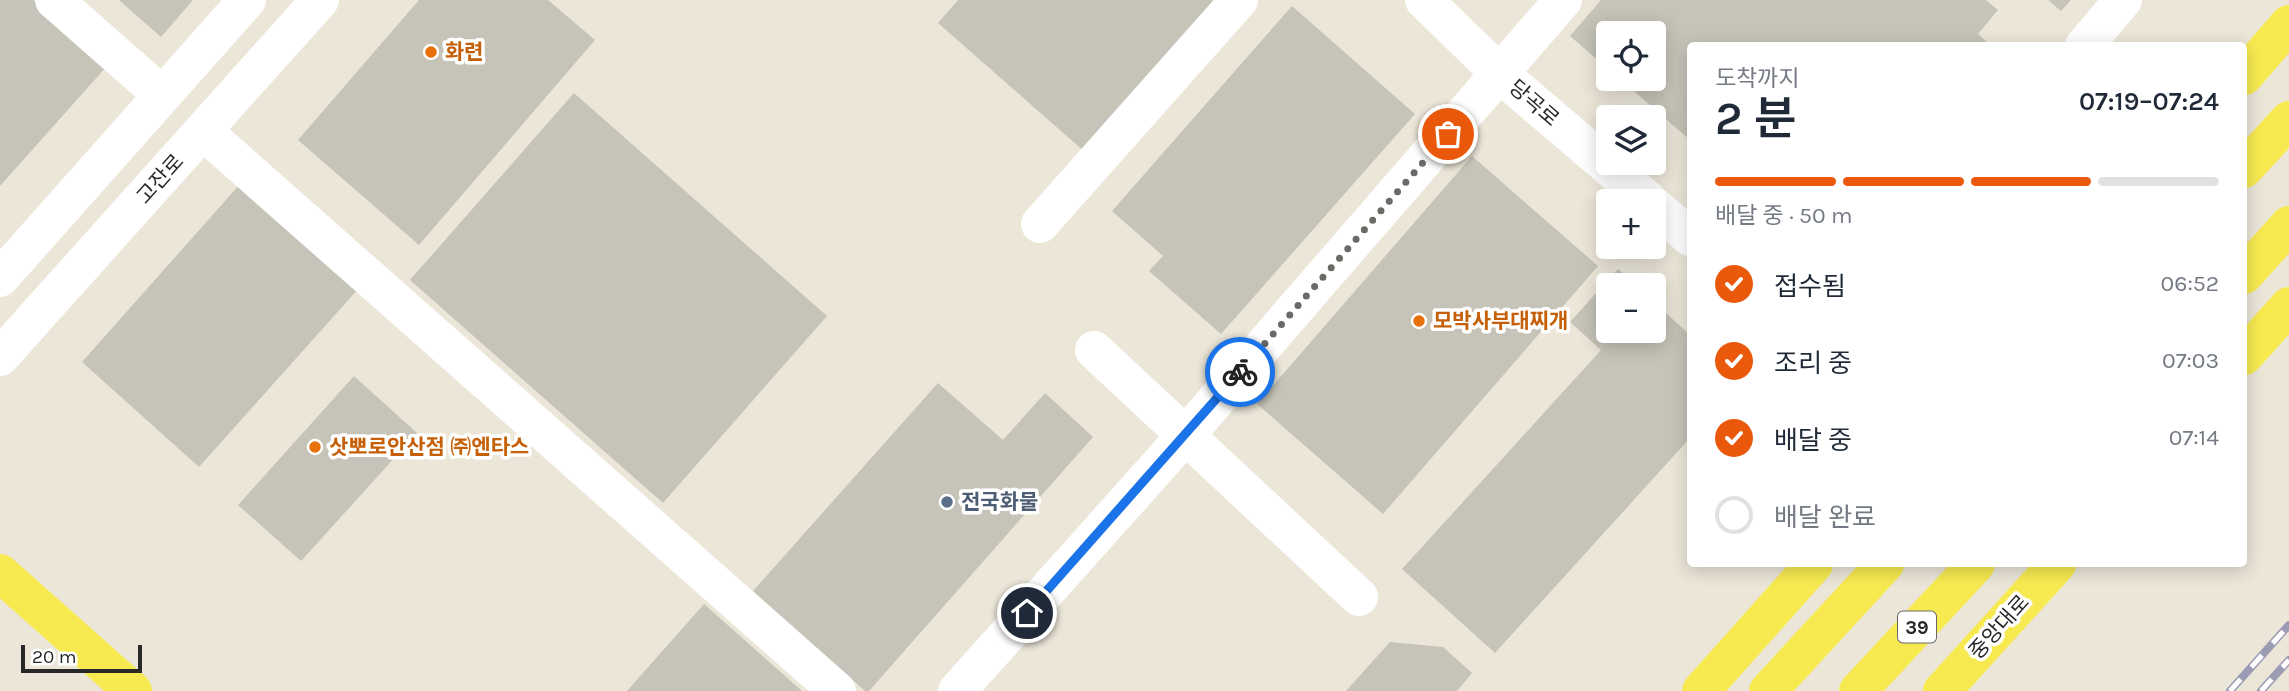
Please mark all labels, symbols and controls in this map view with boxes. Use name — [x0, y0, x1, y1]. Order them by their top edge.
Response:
map controls — [1596, 21, 1666, 343]
button: locate — [1596, 21, 1666, 91]
place label: 화련 — [445, 40, 484, 64]
marker: 화련 — [423, 44, 439, 60]
text: 도착까지 — [1715, 65, 1800, 92]
street label: 당곡로 — [1504, 75, 1564, 131]
text: 07:19–07:24 — [2079, 86, 2219, 117]
text: 2 분 — [1715, 92, 1796, 146]
pin — [1418, 104, 1478, 164]
button: layers — [1596, 105, 1666, 175]
icon: bag — [1429, 115, 1467, 153]
street label: 고잔로 — [132, 149, 188, 209]
button: + — [1596, 189, 1666, 259]
text: 배달 중 · 50 m — [1715, 202, 1853, 229]
icon: check — [1715, 265, 1753, 303]
text: 06:52 — [2161, 270, 2219, 297]
text: 접수됨 — [1774, 271, 1846, 302]
button: − — [1596, 273, 1666, 343]
place label: 모박사부대찌개 — [1433, 309, 1568, 333]
marker: 모박사부대찌개 — [1411, 313, 1427, 329]
courier — [1205, 337, 1275, 407]
icon: check — [1715, 342, 1753, 380]
text: 07:03 — [2162, 347, 2219, 374]
text: 조리 중 — [1774, 348, 1852, 379]
icon: bike — [1221, 353, 1259, 391]
icon: check — [1715, 419, 1753, 457]
text: 07:14 — [2169, 424, 2219, 451]
text: 배달 중 — [1774, 425, 1852, 456]
place label: 삿뽀로안산점 ㈜엔타스 — [329, 435, 529, 459]
marker: 삿뽀로안산점 ㈜엔타스 — [307, 439, 323, 455]
place label: 전국화물 — [961, 490, 1038, 514]
marker: 전국화물 — [939, 494, 955, 510]
text: 배달 완료 — [1774, 502, 1876, 533]
pin — [997, 583, 1057, 643]
street label: 중앙대로 — [1964, 590, 2034, 664]
icon: home — [1008, 594, 1046, 632]
road number: 39 — [1898, 612, 1936, 642]
scale bar — [21, 642, 142, 674]
text: 20 m — [32, 646, 77, 668]

